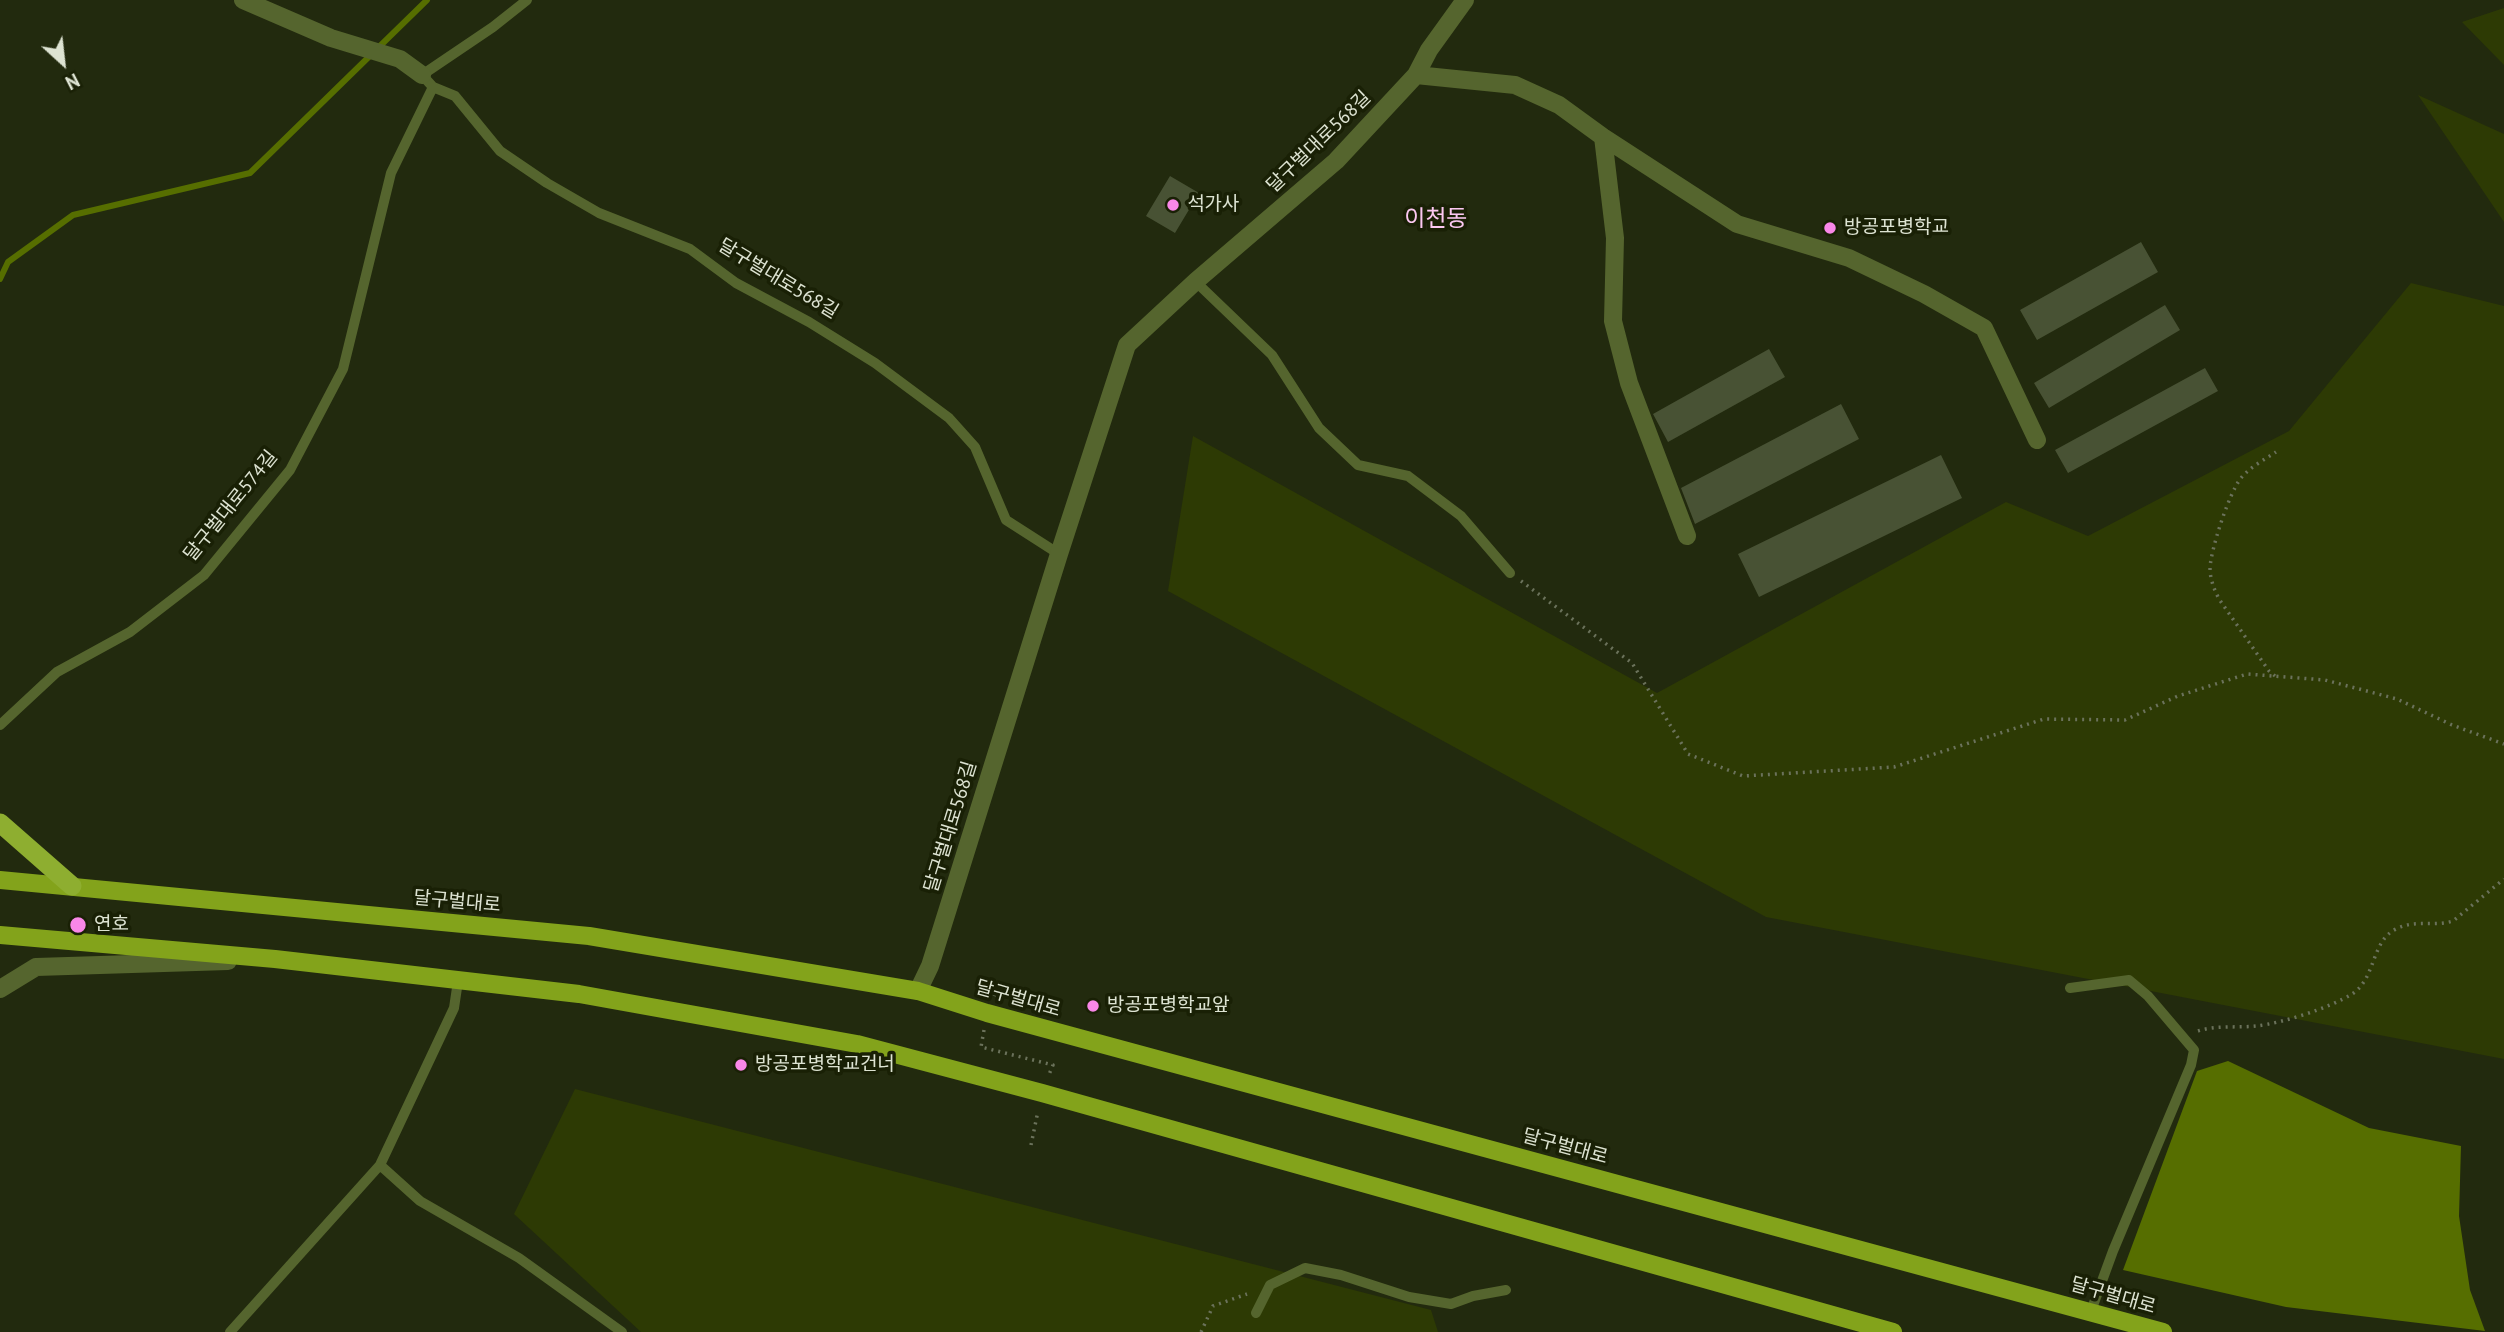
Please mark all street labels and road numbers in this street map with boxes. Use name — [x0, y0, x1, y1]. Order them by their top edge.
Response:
street label: 달구벌대로568길 — [1262, 87, 1376, 197]
street label: 달구벌대로568길 — [714, 234, 842, 324]
street label: 달구벌대로574길 — [179, 446, 283, 566]
street label: 달구벌대로568길 — [920, 759, 982, 895]
street label: 달구벌대로 — [412, 887, 502, 917]
street label: 달구벌대로 — [973, 976, 1063, 1022]
street label: 달구벌대로 — [1520, 1125, 1610, 1169]
street label: 달구벌대로 — [2068, 1273, 2158, 1319]

